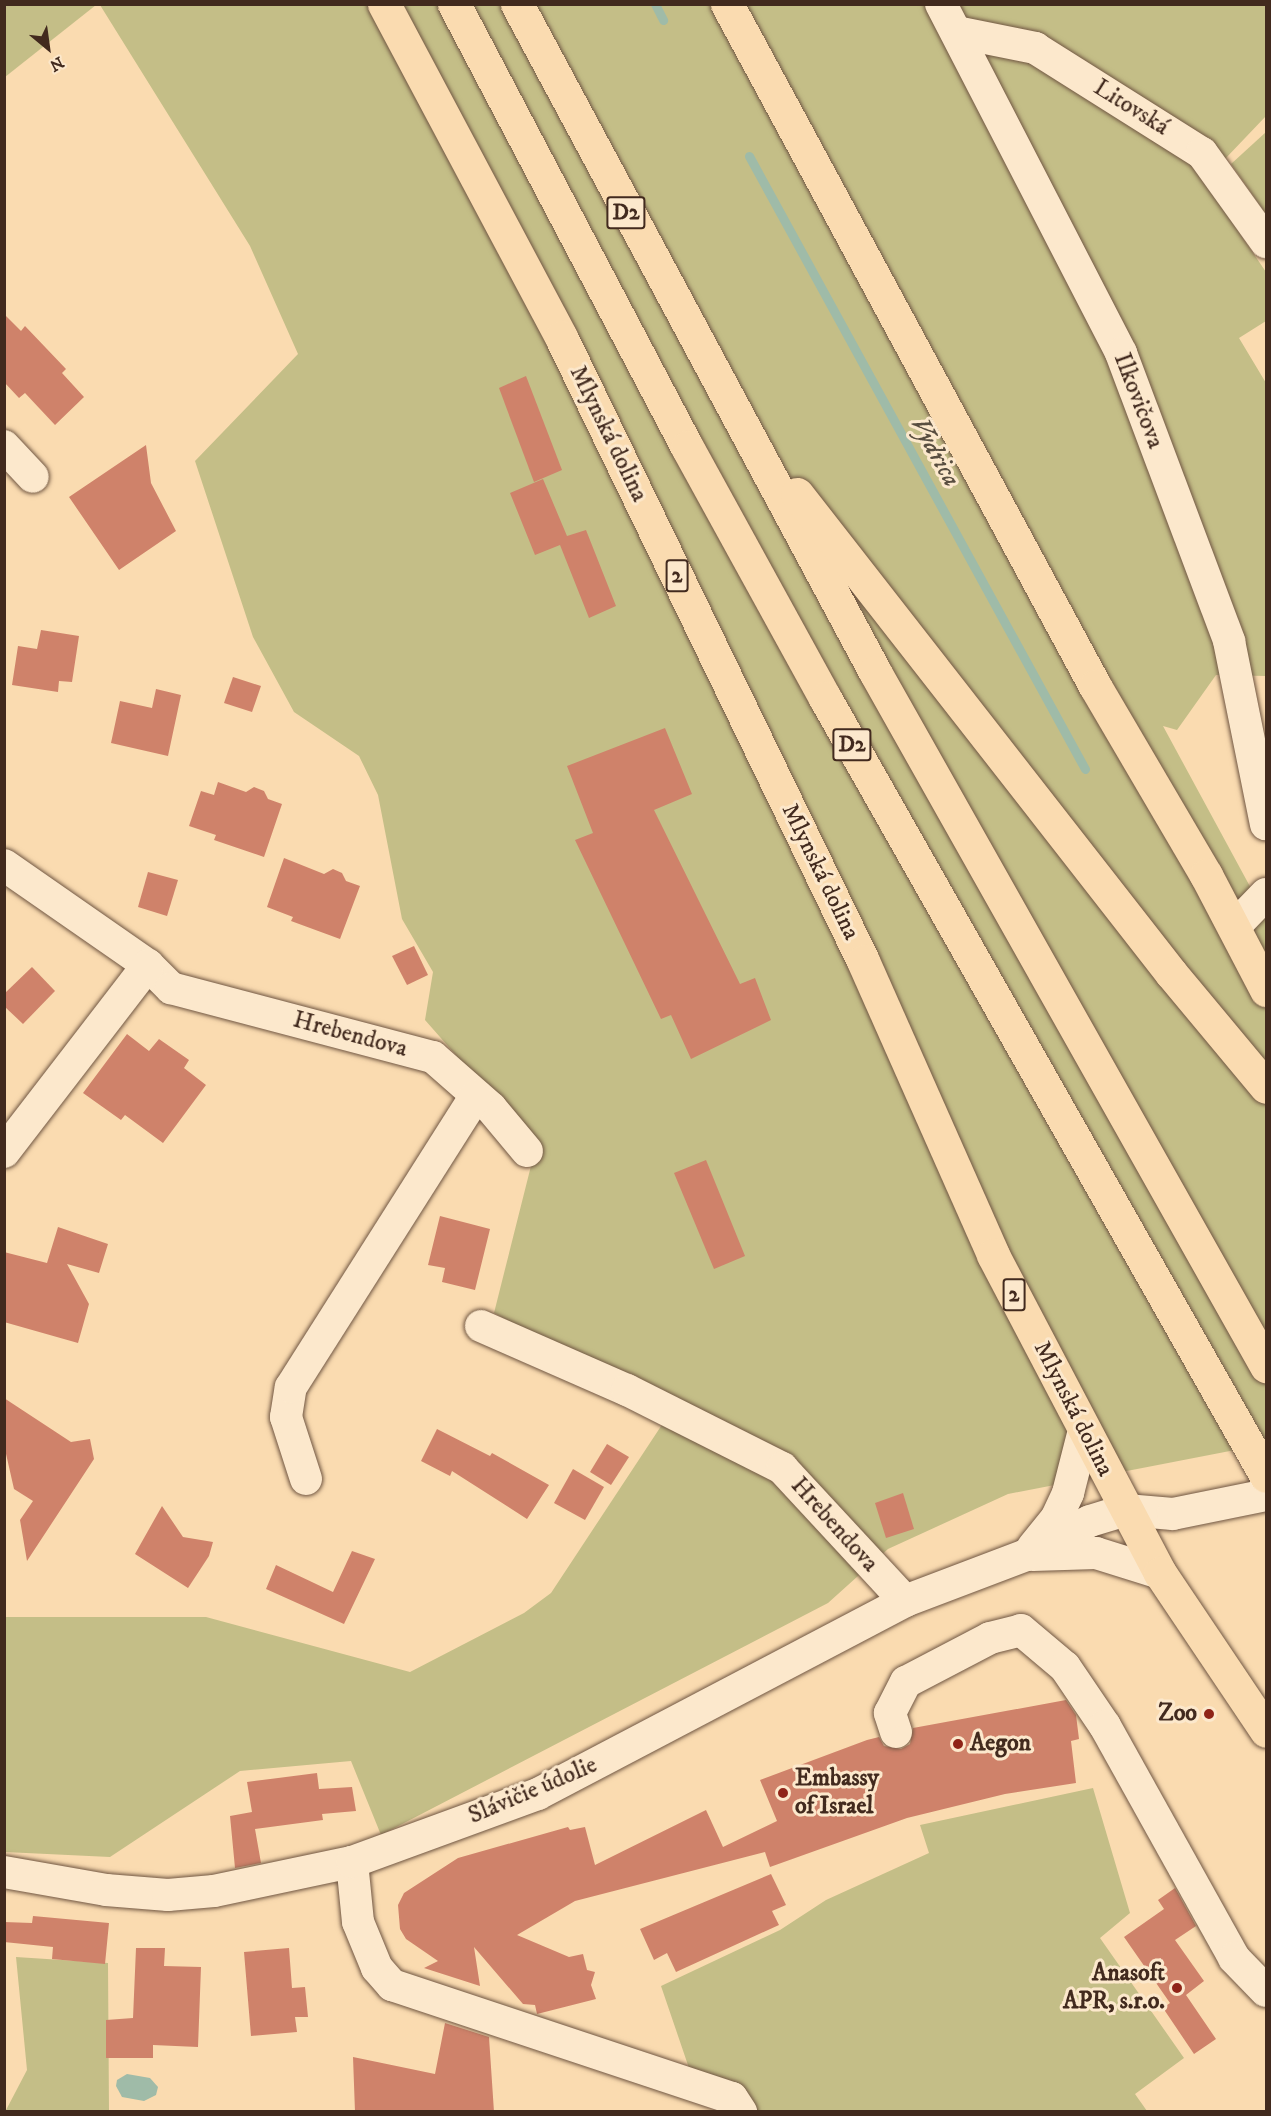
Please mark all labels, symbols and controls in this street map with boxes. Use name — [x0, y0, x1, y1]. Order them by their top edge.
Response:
north arrow — [18, 18, 78, 78]
text: N — [46, 52, 67, 76]
street label: Litovská — [1088, 74, 1174, 142]
road number: D2 — [605, 194, 647, 232]
street label: Ilkovičova — [1107, 349, 1169, 453]
street label: Mlynská dolina — [563, 361, 653, 507]
water label: Vydrica — [903, 412, 967, 492]
road number: 2 — [665, 557, 689, 595]
road number: D2 — [831, 726, 873, 764]
street label: Mlynská dolina — [775, 799, 865, 945]
street label: Hrebendova — [290, 1006, 410, 1064]
road number: 2 — [1002, 1276, 1026, 1314]
street label: Mlynská dolina — [1027, 1337, 1119, 1481]
street label: Hrebendova — [784, 1472, 884, 1578]
place label: Zoo — [1158, 1700, 1197, 1728]
marker: Zoo — [1202, 1707, 1216, 1721]
place label: Aegon — [970, 1730, 1031, 1758]
marker: Aegon — [951, 1737, 965, 1751]
street label: Slávičie údolie — [464, 1751, 602, 1831]
place label: Embassy of Israel — [795, 1765, 879, 1821]
marker: Embassy of Israel — [776, 1786, 790, 1800]
place label: Anasoft APR, s.r.o. — [1063, 1960, 1165, 2016]
marker: Anasoft APR, s.r.o. — [1170, 1981, 1184, 1995]

